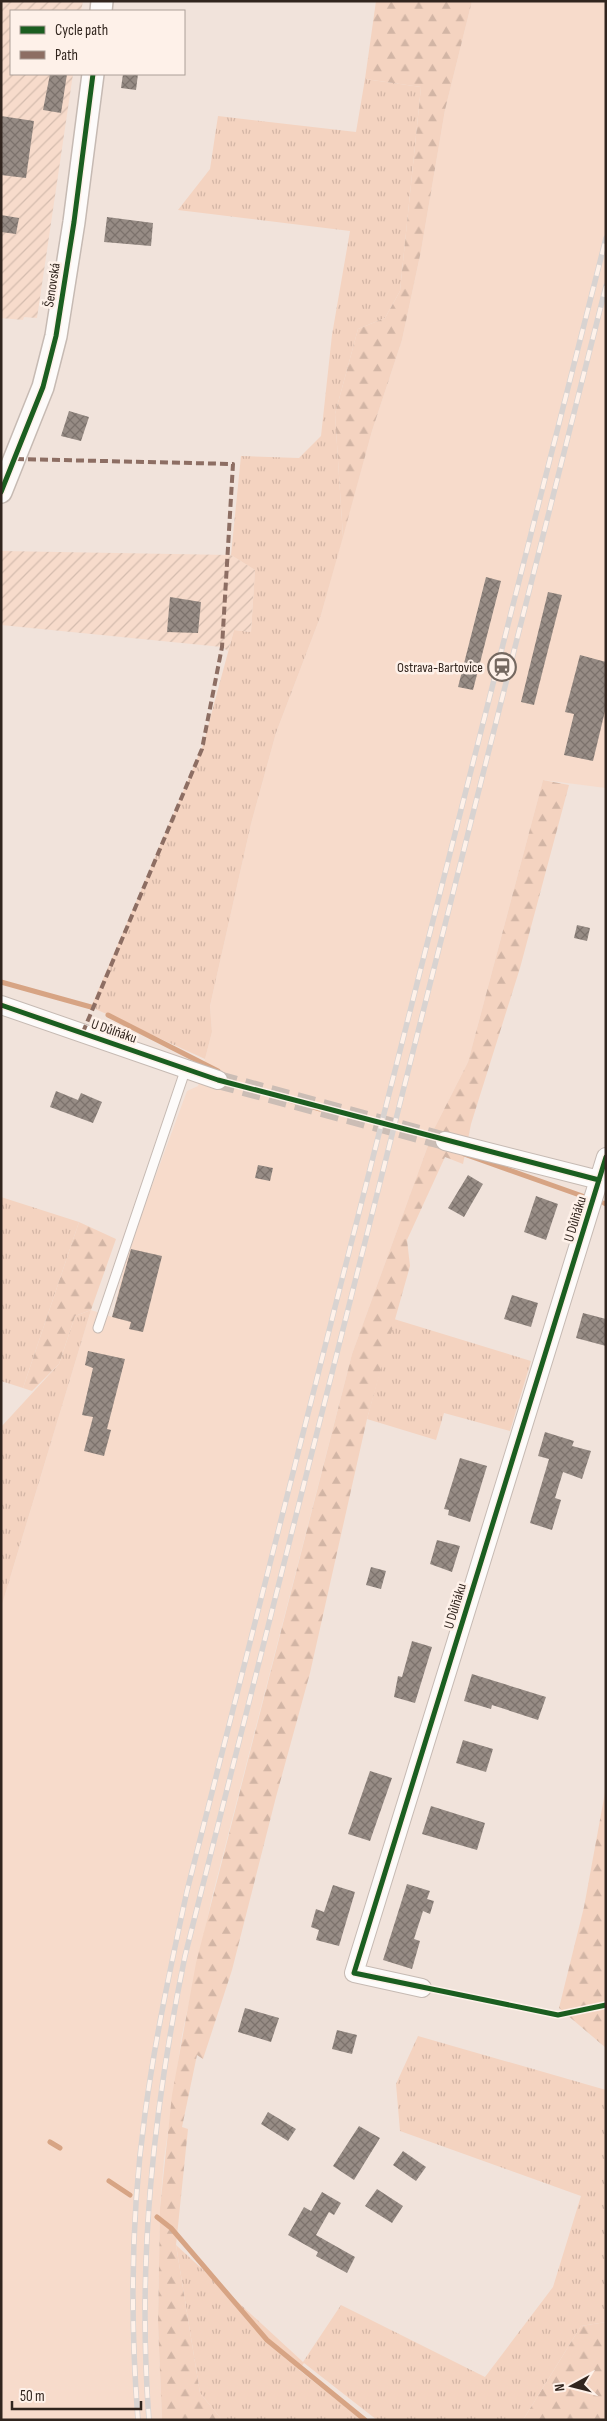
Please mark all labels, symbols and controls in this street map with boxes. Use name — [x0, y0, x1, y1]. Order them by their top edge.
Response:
legend — [10, 10, 185, 75]
text: Cycle path — [55, 21, 108, 40]
text: Path — [55, 46, 78, 65]
street label: Šenovská — [40, 262, 64, 308]
station icon: Ostrava-Bartovice — [487, 652, 517, 682]
place label: Ostrava-Bartovice — [397, 659, 483, 676]
street label: U Důlňáku — [89, 1015, 139, 1047]
street label: U Důlňáku — [560, 1194, 590, 1244]
street label: U Důlňáku — [440, 1581, 470, 1631]
north arrow — [547, 2361, 597, 2411]
scale bar — [12, 2378, 141, 2410]
text: N — [551, 2383, 568, 2392]
text: 50 m — [20, 2387, 45, 2406]

